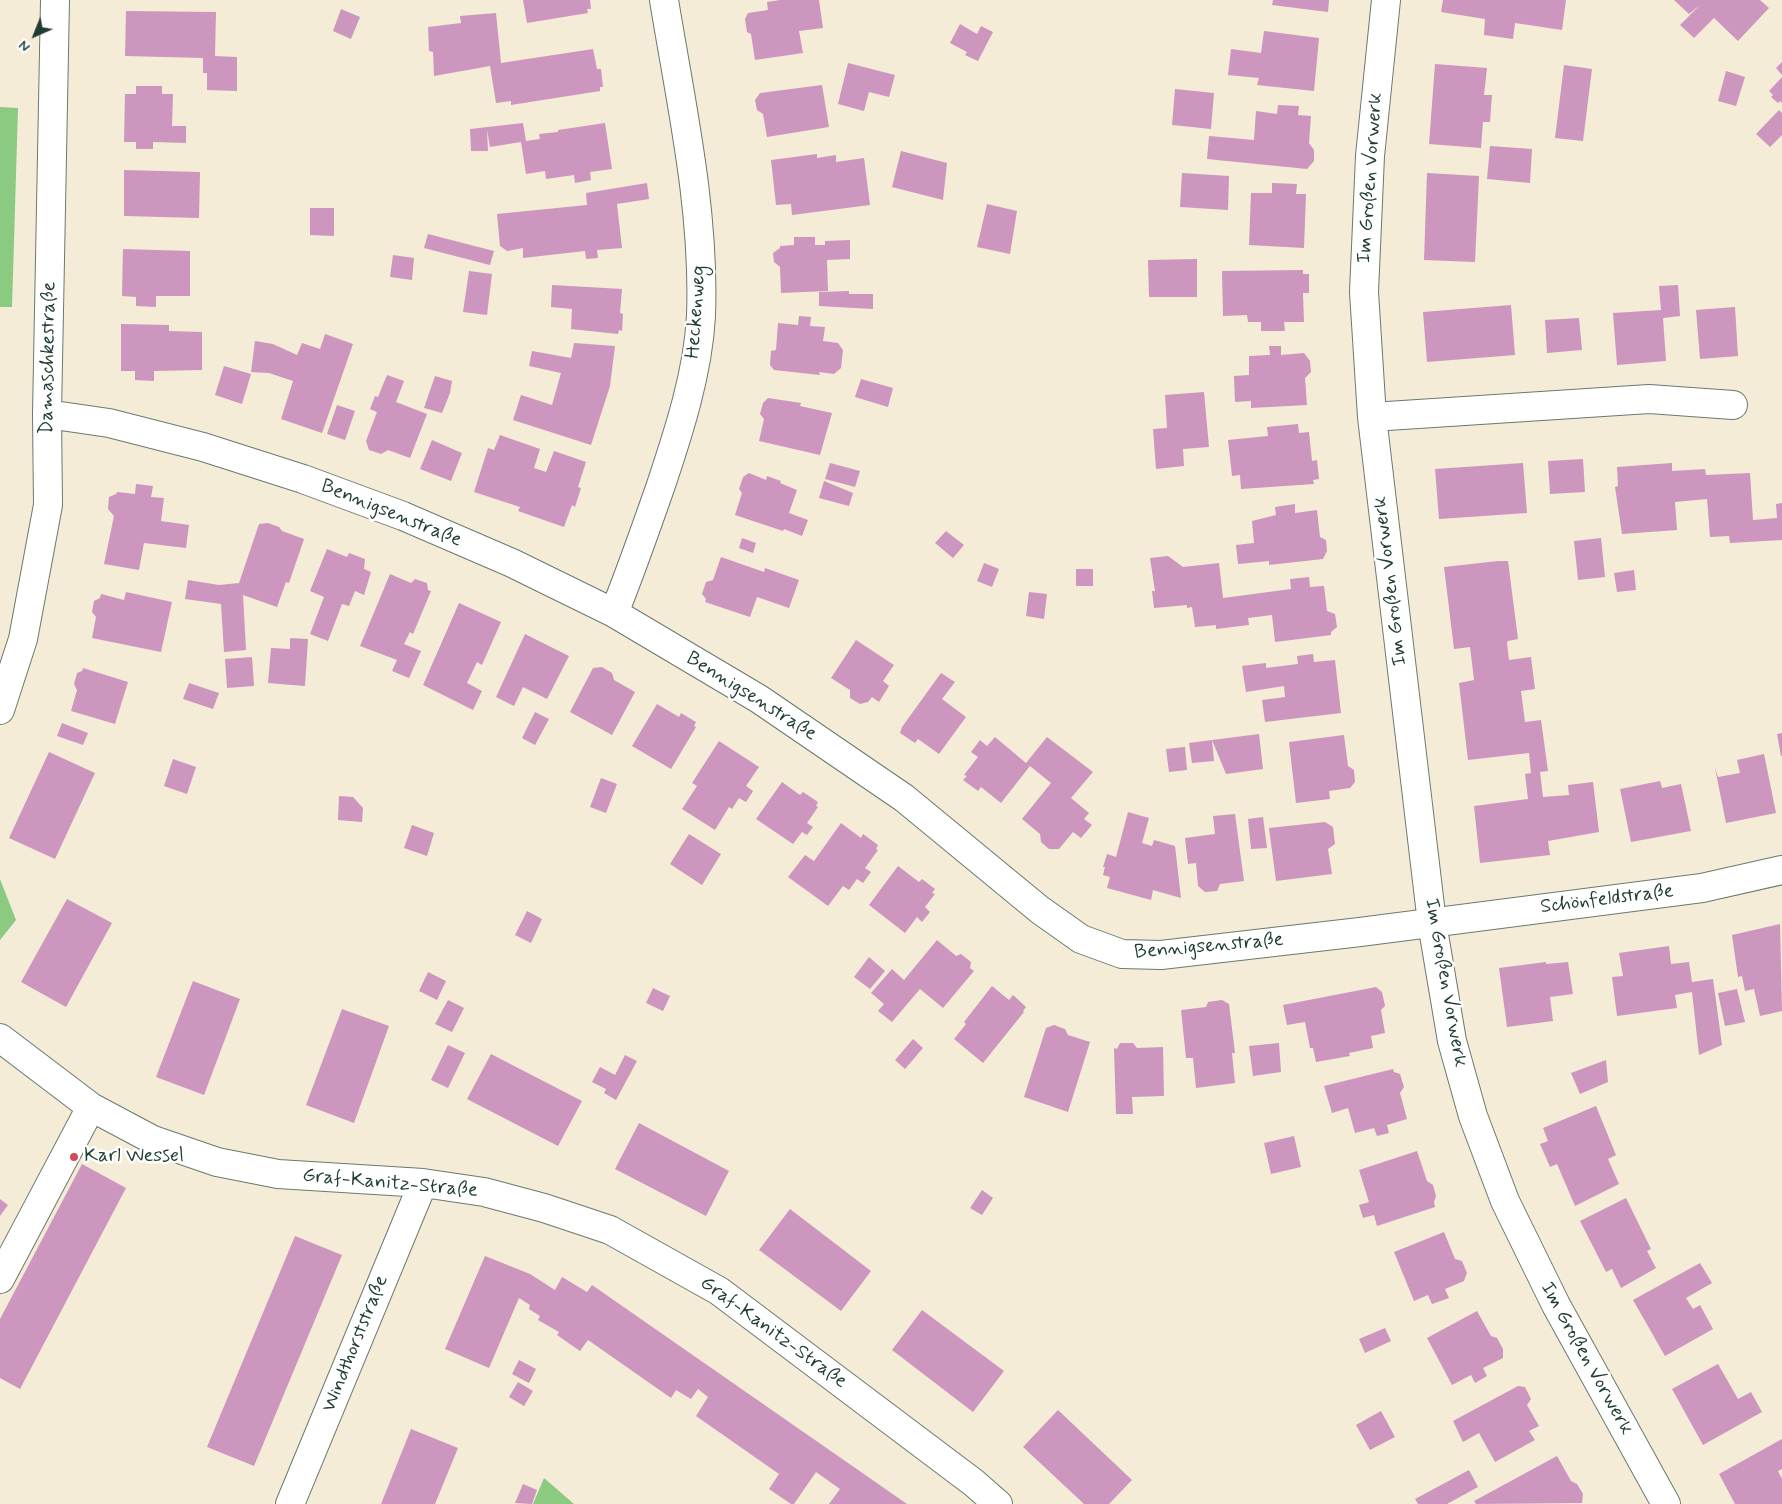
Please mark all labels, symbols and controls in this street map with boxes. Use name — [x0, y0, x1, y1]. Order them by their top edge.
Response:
north arrow — [10, 10, 60, 60]
text: N — [15, 36, 34, 56]
street label: Im Großen Vorwerk — [1353, 92, 1389, 264]
street label: Heckenweg — [682, 265, 712, 359]
street label: Damaschkestraße — [36, 281, 62, 435]
street label: Bennigsenstraße — [317, 475, 465, 553]
street label: Im Großen Vorwerk — [1369, 495, 1413, 667]
street label: Bennigsenstraße — [681, 647, 821, 747]
street label: Schönfeldstraße — [1539, 880, 1675, 920]
street label: Im Großen Vorwerk — [1418, 897, 1472, 1069]
street label: Bennigsenstraße — [1133, 929, 1285, 965]
place label: Karl Wessel — [84, 1145, 184, 1169]
marker: Karl Wessel — [68, 1151, 80, 1163]
street label: Graf-Kanitz-Straße — [301, 1164, 479, 1204]
street label: Windthorststraße — [318, 1272, 394, 1416]
street label: Graf-Kanitz-Straße — [695, 1272, 851, 1394]
street label: Im Großen Vorwerk — [1534, 1278, 1638, 1440]

